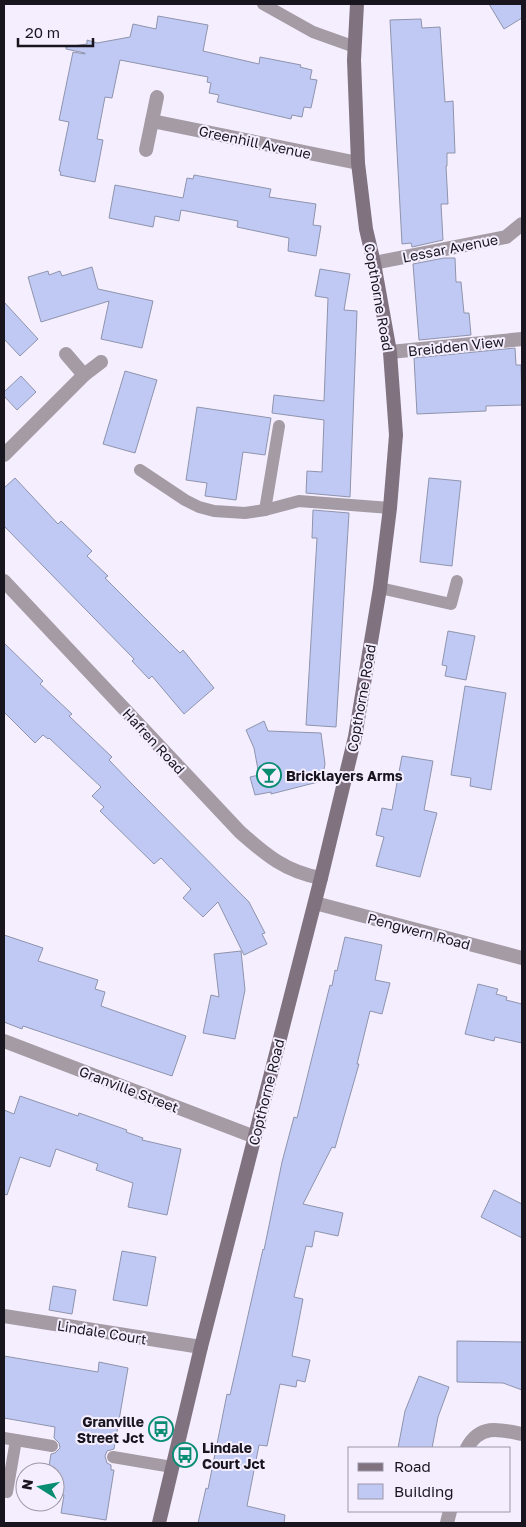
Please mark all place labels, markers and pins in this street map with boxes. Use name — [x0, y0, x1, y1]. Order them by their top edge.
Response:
bar icon: Bricklayers Arms — [256, 762, 282, 788]
place label: Bricklayers Arms — [286, 767, 403, 784]
place label: Granville Street Jct — [77, 1413, 144, 1446]
bus stop icon: Granville Street Jct — [148, 1416, 174, 1442]
place label: Lindale Court Jct — [202, 1439, 266, 1472]
bus stop icon: Lindale Court Jct — [172, 1442, 198, 1468]

